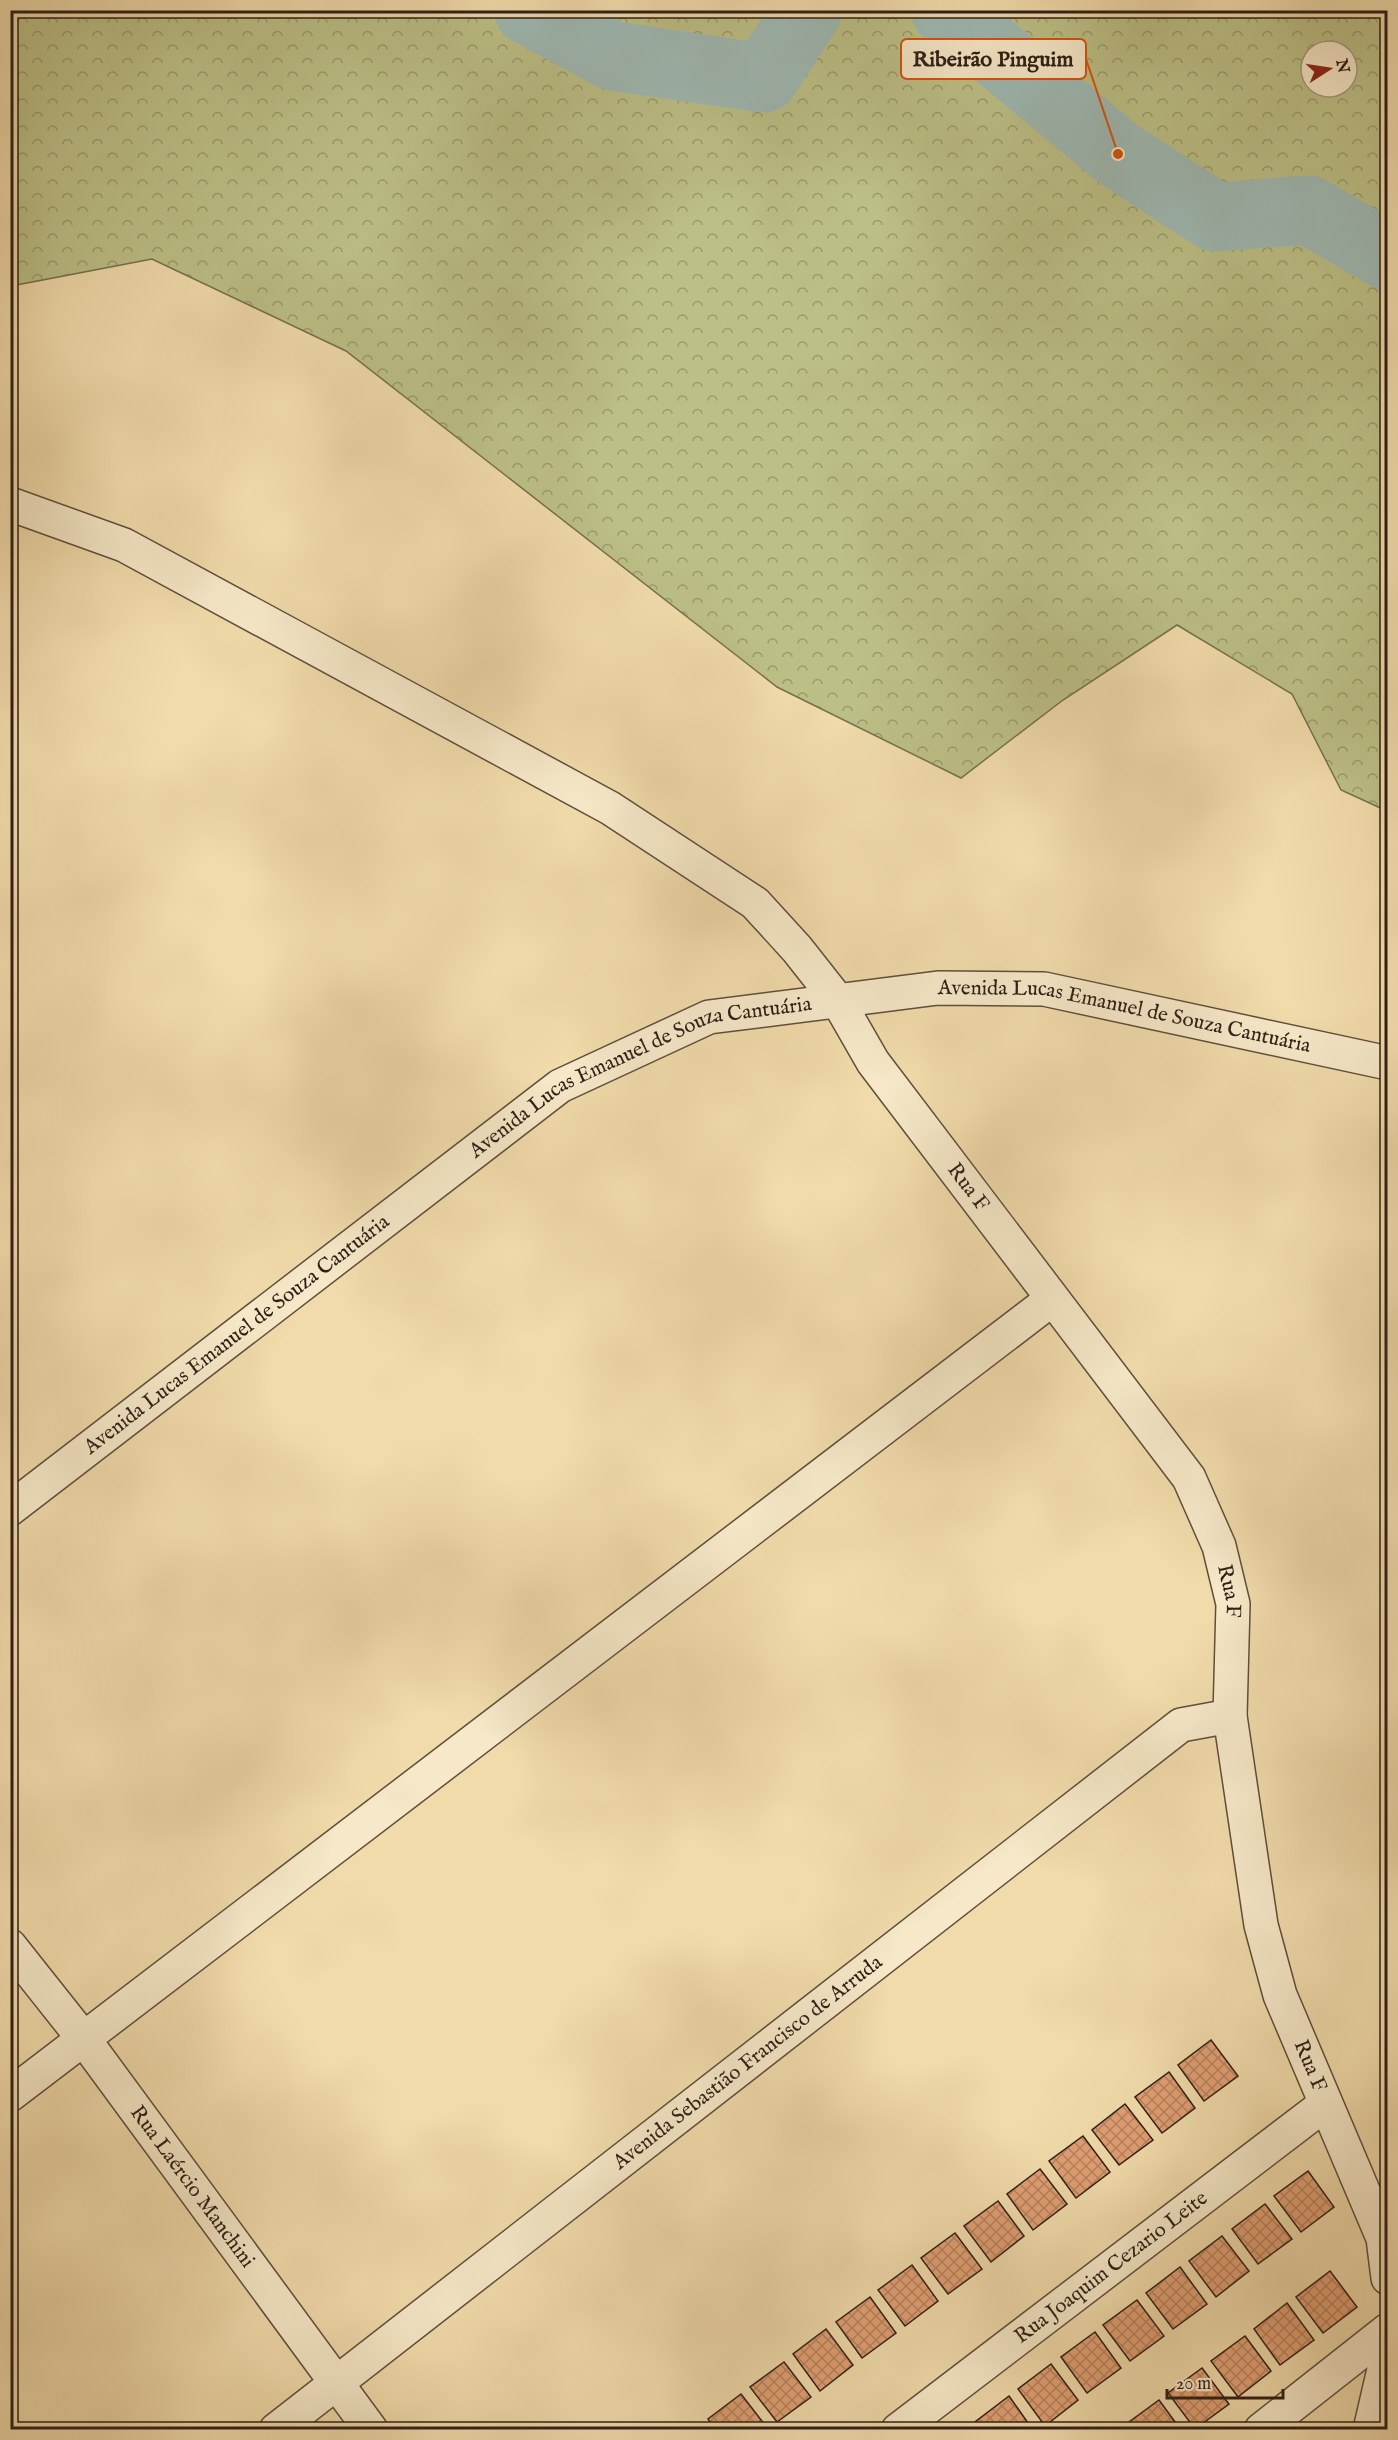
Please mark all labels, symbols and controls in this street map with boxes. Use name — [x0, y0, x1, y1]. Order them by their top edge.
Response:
callout: Ribeirão Pinguim — [901, 39, 1086, 79]
north arrow — [1299, 39, 1359, 99]
text: Ribeirão Pinguim — [913, 46, 1073, 74]
text: N — [1330, 56, 1353, 75]
street label: Avenida Lucas Emanuel de Souza Cantuária — [937, 974, 1314, 1060]
street label: Avenida Lucas Emanuel de Souza Cantuária — [463, 991, 814, 1165]
street label: Rua F — [941, 1157, 995, 1217]
street label: Avenida Lucas Emanuel de Souza Cantuária — [78, 1208, 396, 1461]
street label: Rua F — [1210, 1562, 1246, 1618]
street label: Avenida Sebastião Francisco de Arruda — [607, 1949, 889, 2177]
street label: Rua F — [1287, 2036, 1333, 2096]
street label: Rua Laércio Manchini — [124, 2100, 261, 2273]
street label: Rua Joaquim Cezario Leite — [1009, 2185, 1214, 2350]
scale bar — [1167, 2362, 1282, 2400]
text: 20 m — [1176, 2373, 1211, 2396]

